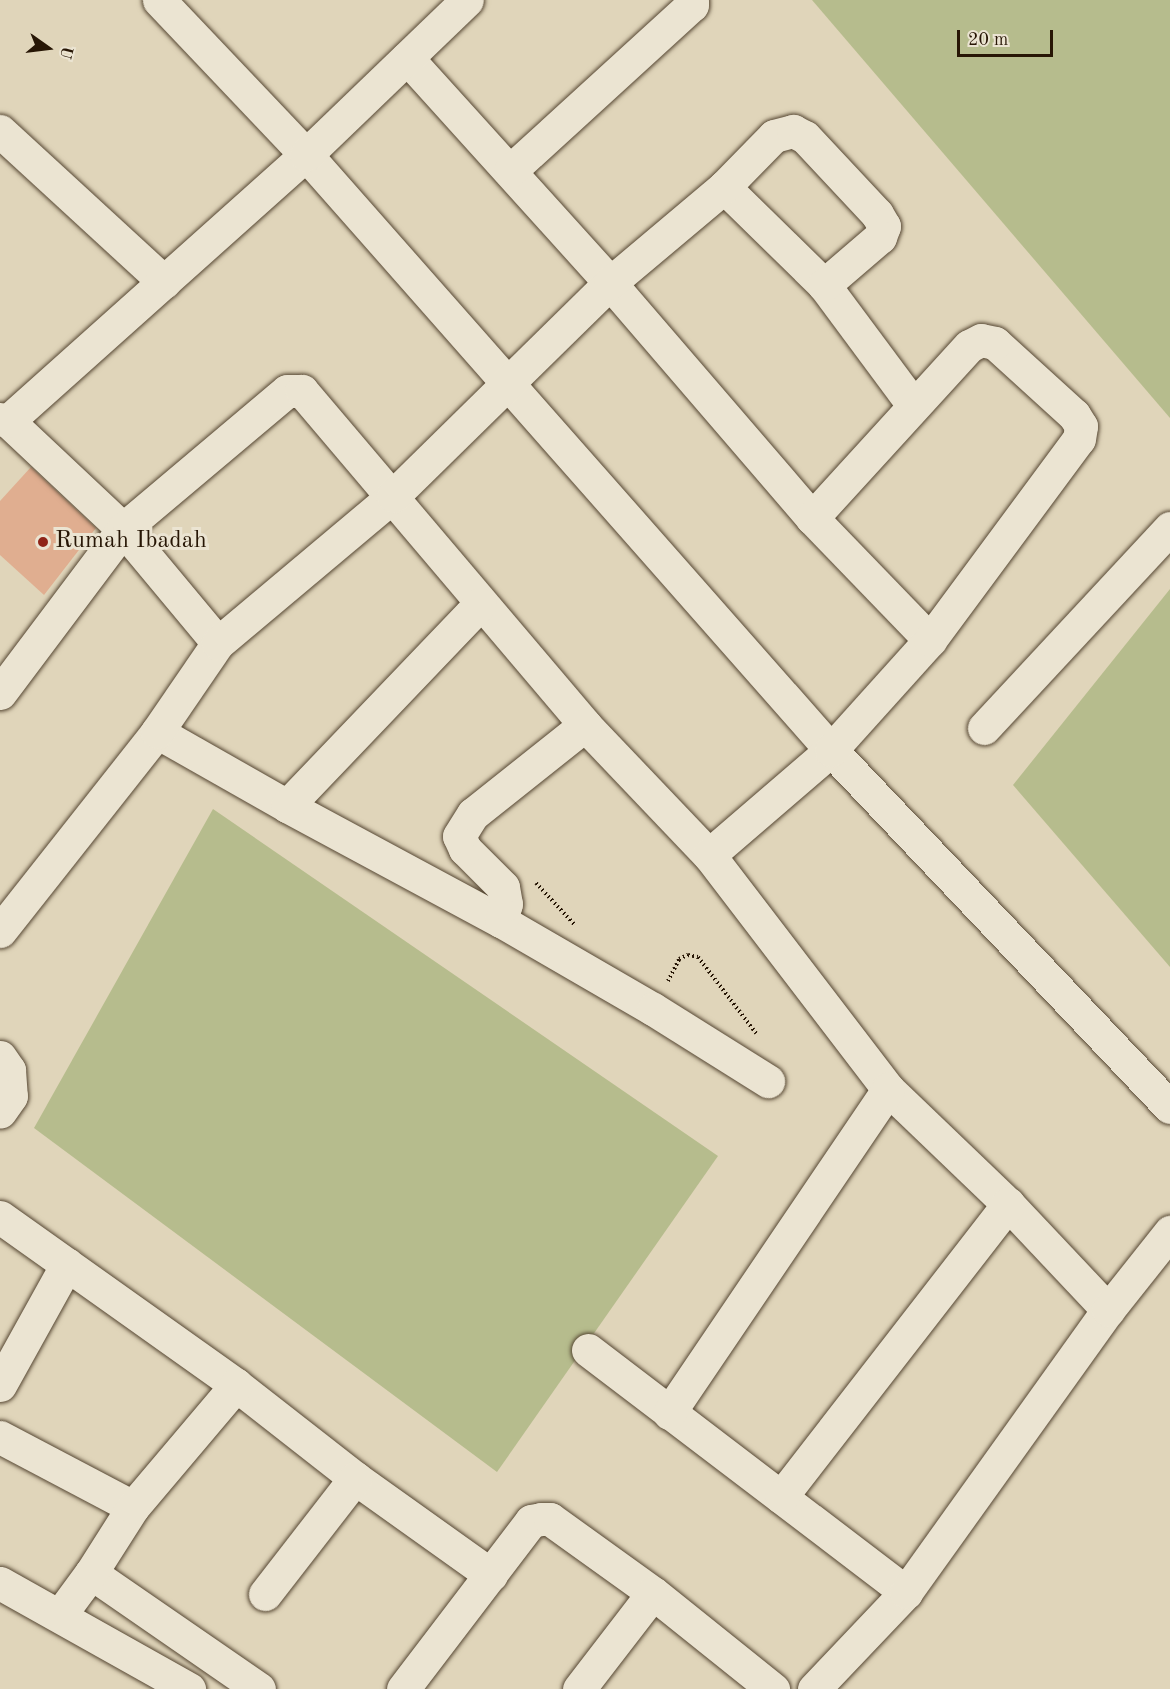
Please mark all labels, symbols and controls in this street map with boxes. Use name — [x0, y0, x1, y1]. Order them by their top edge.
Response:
north arrow — [18, 18, 78, 78]
scale bar — [960, 18, 1056, 56]
text: 20 m — [968, 31, 1008, 49]
text: U — [56, 44, 75, 60]
place label: Rumah Ibadah — [55, 528, 207, 556]
marker: Rumah Ibadah — [36, 535, 50, 549]

